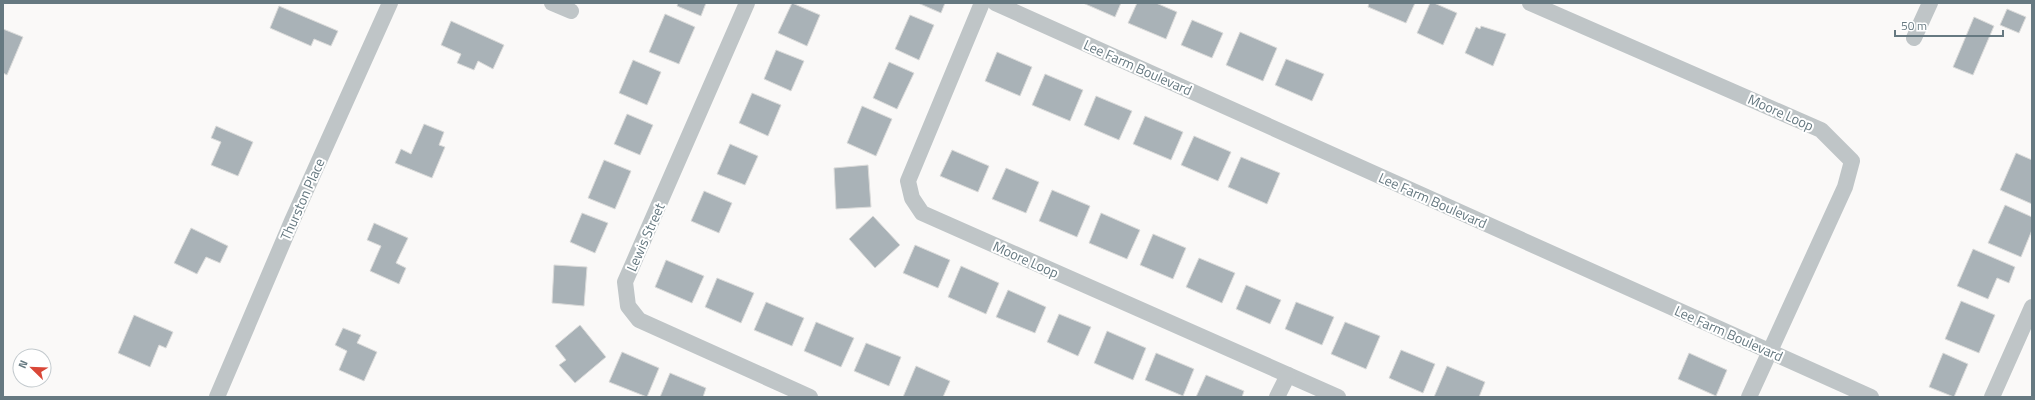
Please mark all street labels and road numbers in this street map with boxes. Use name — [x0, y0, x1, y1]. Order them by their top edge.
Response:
street label: Lee Farm Boulevard — [1080, 34, 1196, 100]
street label: Moore Loop — [1745, 88, 1817, 136]
street label: Thurston Place — [274, 154, 330, 244]
street label: Lee Farm Boulevard — [1375, 167, 1491, 233]
street label: Lewis Street — [621, 199, 669, 275]
street label: Moore Loop — [990, 235, 1062, 283]
street label: Lee Farm Boulevard — [1671, 300, 1787, 366]

